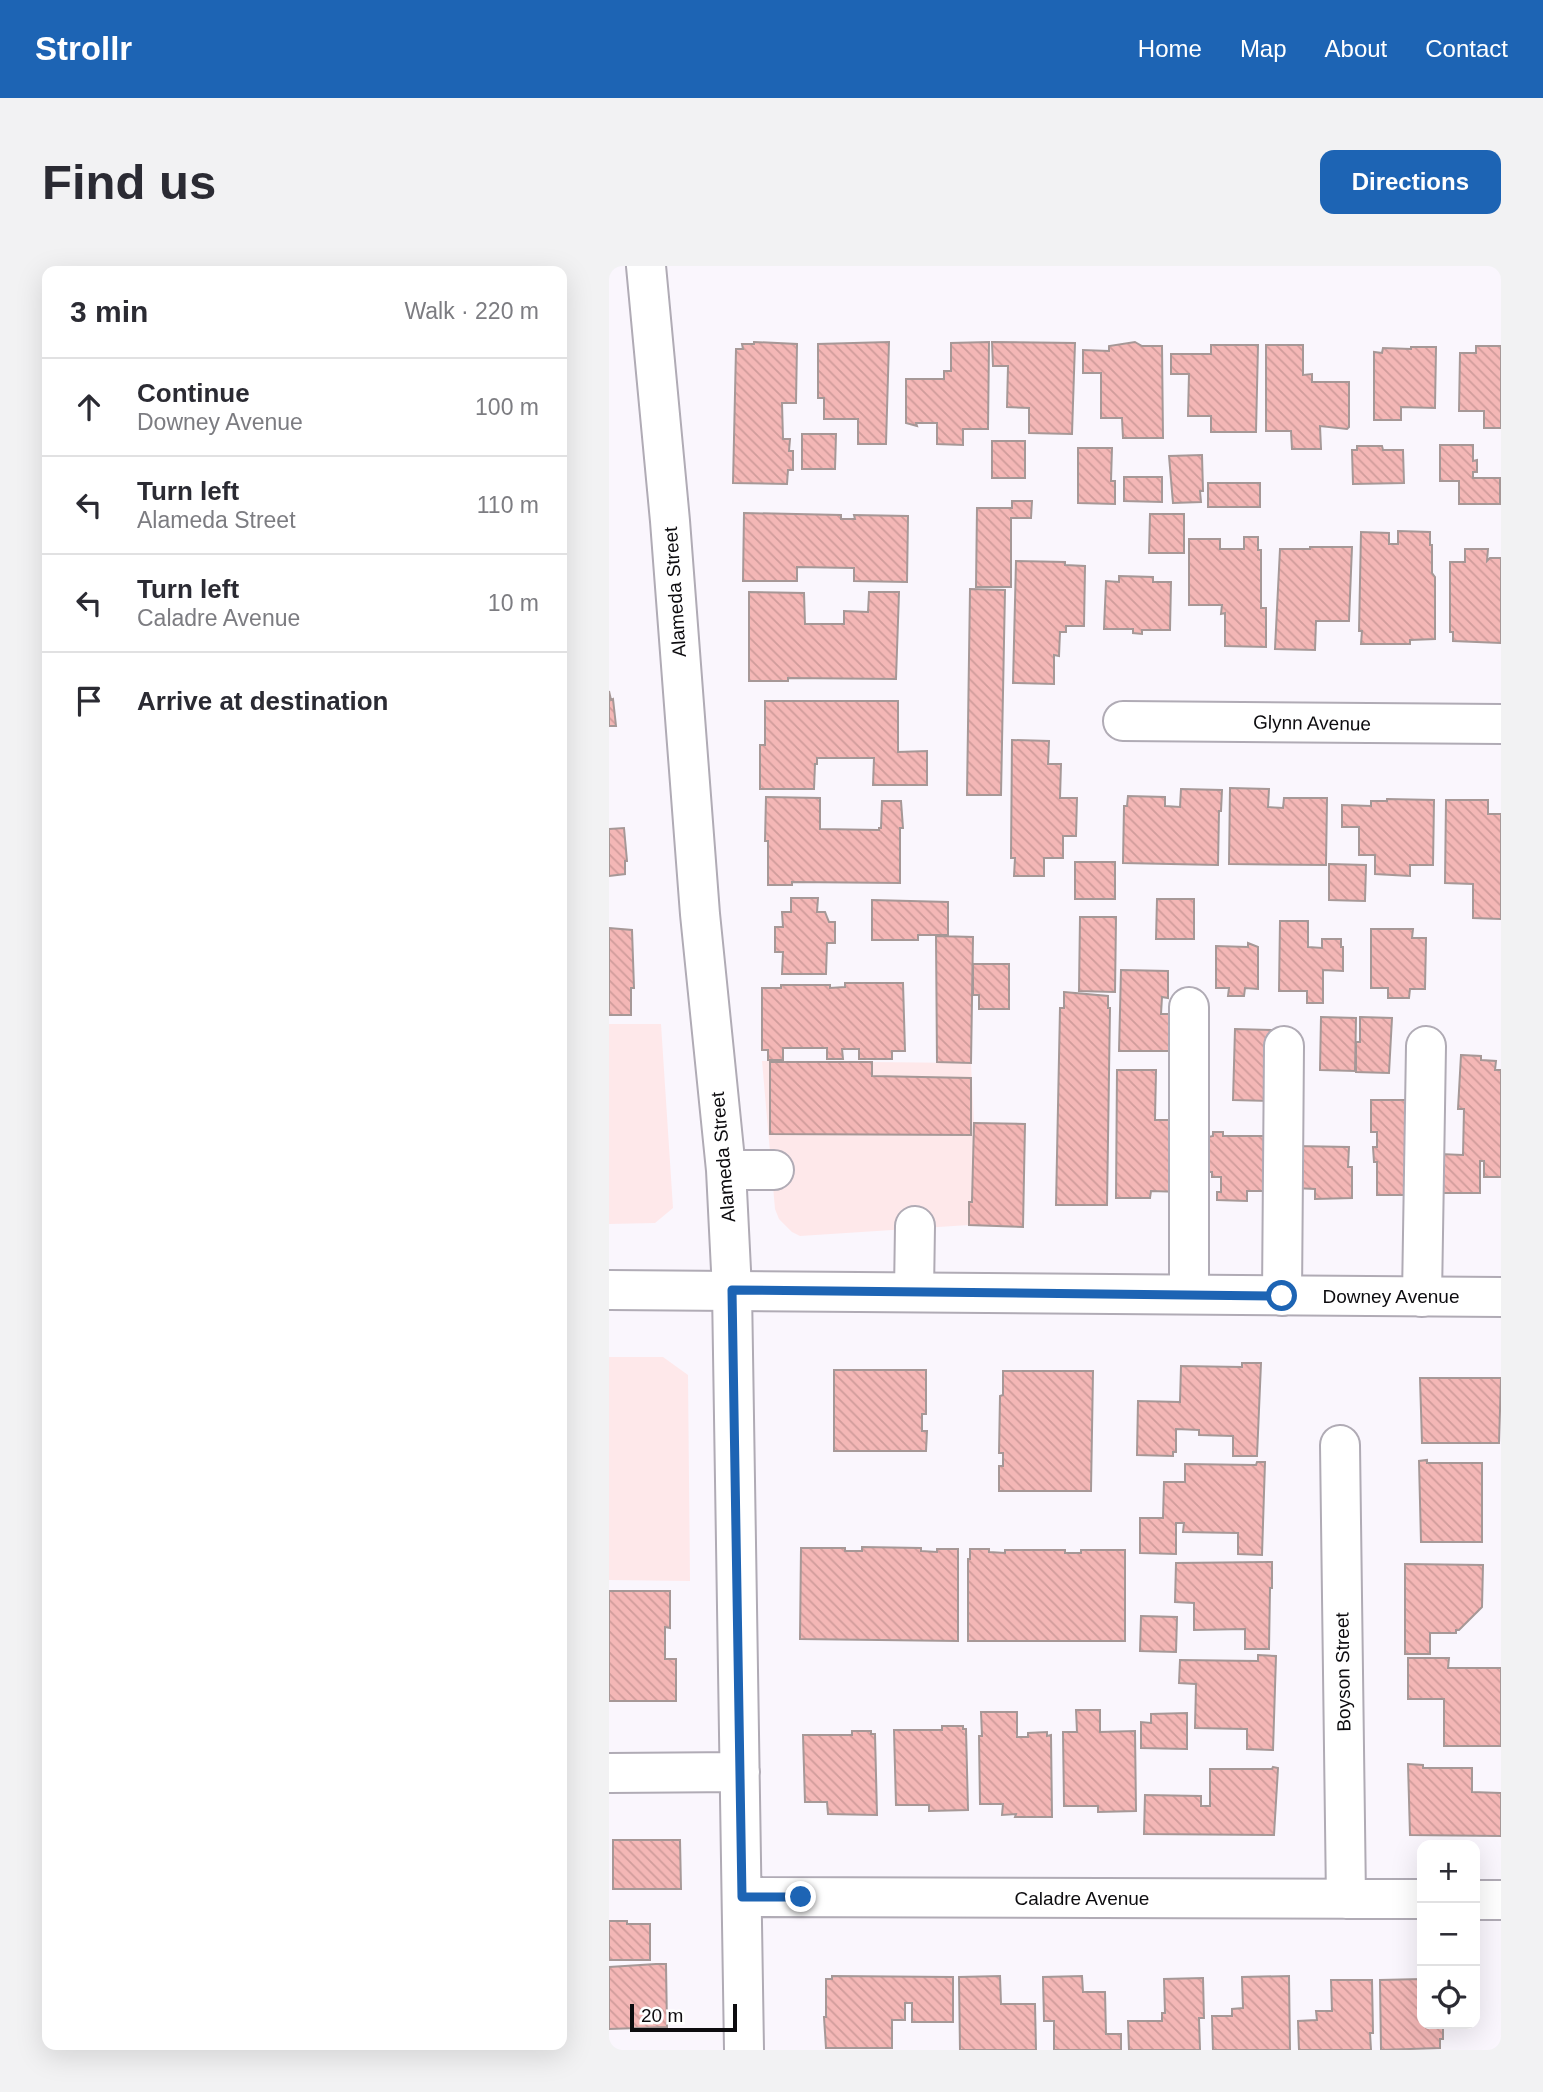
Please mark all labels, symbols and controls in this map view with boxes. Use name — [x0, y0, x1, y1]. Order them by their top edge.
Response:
text: Strollr — [35, 30, 132, 67]
text: Home — [1138, 35, 1202, 62]
text: Map — [1240, 35, 1287, 62]
text: About — [1325, 35, 1387, 62]
text: Contact — [1425, 35, 1508, 62]
button: Directions — [1320, 150, 1501, 214]
text: Find us — [42, 155, 216, 209]
text: 3 min — [70, 295, 148, 328]
text: Walk · 220 m — [404, 298, 539, 324]
text: Continue — [137, 378, 250, 408]
icon: ahead — [70, 388, 108, 426]
text: 100 m — [475, 394, 539, 420]
text: Downey Avenue — [137, 409, 303, 435]
text: Turn left — [137, 476, 239, 506]
icon: left — [70, 486, 108, 524]
text: 110 m — [477, 492, 539, 518]
text: Alameda Street — [137, 507, 296, 533]
street label: Alameda Street — [660, 525, 690, 658]
text: Turn left — [137, 574, 239, 604]
icon: left — [70, 584, 108, 622]
text: 10 m — [488, 590, 539, 616]
text: Caladre Avenue — [137, 605, 300, 631]
icon: arrive — [70, 682, 108, 720]
text: Arrive at destination — [137, 686, 388, 716]
street label: Glynn Avenue — [1253, 711, 1371, 735]
street label: Alameda Street — [707, 1090, 739, 1223]
route start — [1266, 1280, 1297, 1311]
street label: Downey Avenue — [1323, 1286, 1459, 1307]
street label: Boyson Street — [1331, 1611, 1355, 1732]
map controls — [1417, 1840, 1480, 2029]
button: + — [1417, 1840, 1480, 1903]
route end — [785, 1881, 816, 1912]
street label: Caladre Avenue — [1015, 1888, 1149, 1909]
button: − — [1417, 1903, 1480, 1966]
button: locate — [1417, 1966, 1480, 2029]
scale bar — [630, 2001, 737, 2033]
text: 20 m — [641, 2005, 683, 2026]

